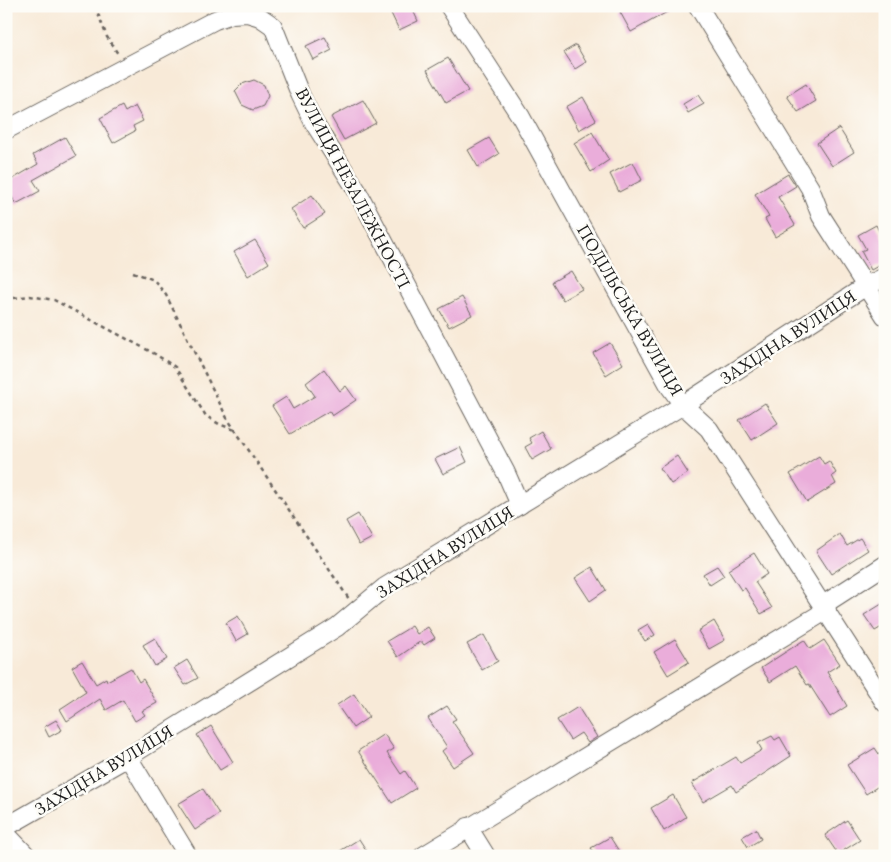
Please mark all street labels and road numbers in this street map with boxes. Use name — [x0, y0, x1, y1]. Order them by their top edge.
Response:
street label: ВУЛИЦЯ НЕЗАЛЕЖНОСТІ — [291, 84, 416, 292]
street label: ПОДІЛЬСЬКА ВУЛИЦЯ — [572, 220, 689, 400]
street label: ЗАХІДНА ВУЛИЦЯ — [715, 284, 860, 389]
street label: ЗАХІДНА ВУЛИЦЯ — [372, 500, 518, 603]
street label: ЗАХІДНА ВУЛИЦЯ — [30, 719, 177, 820]

